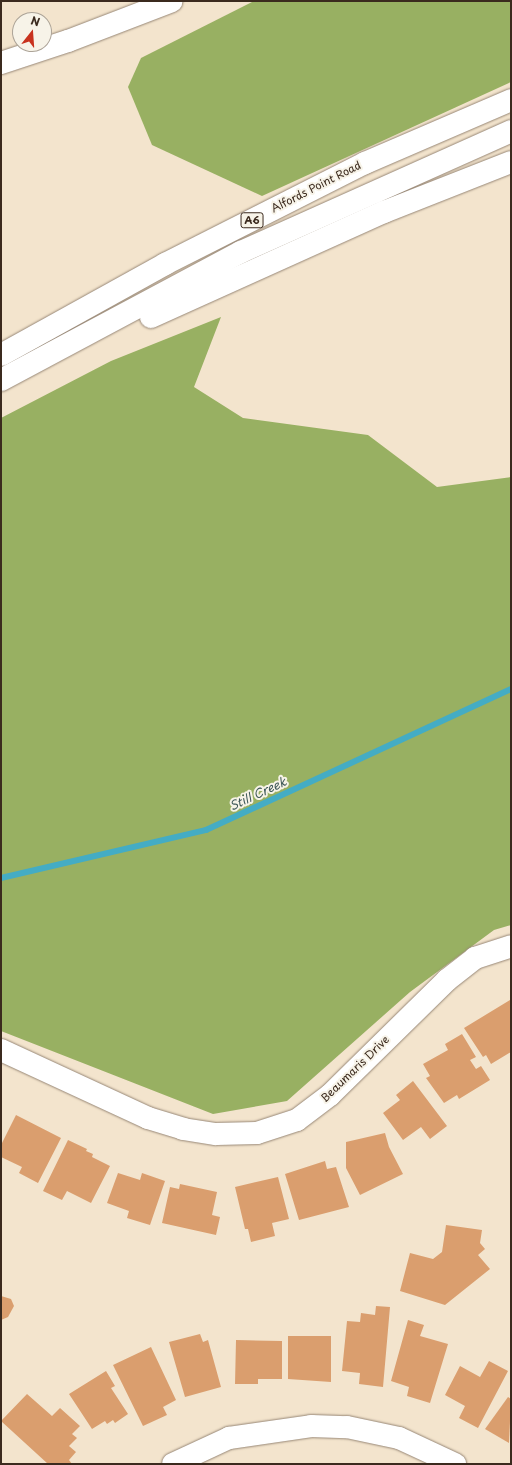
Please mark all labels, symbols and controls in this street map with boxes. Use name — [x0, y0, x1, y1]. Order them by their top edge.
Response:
north arrow — [12, 12, 52, 52]
text: N — [29, 12, 42, 30]
street label: Alfords Point Road — [269, 159, 363, 215]
road number: A6 — [240, 212, 264, 228]
water label: Still Creek — [227, 774, 289, 814]
street label: Beaumaris Drive — [318, 1033, 392, 1105]

